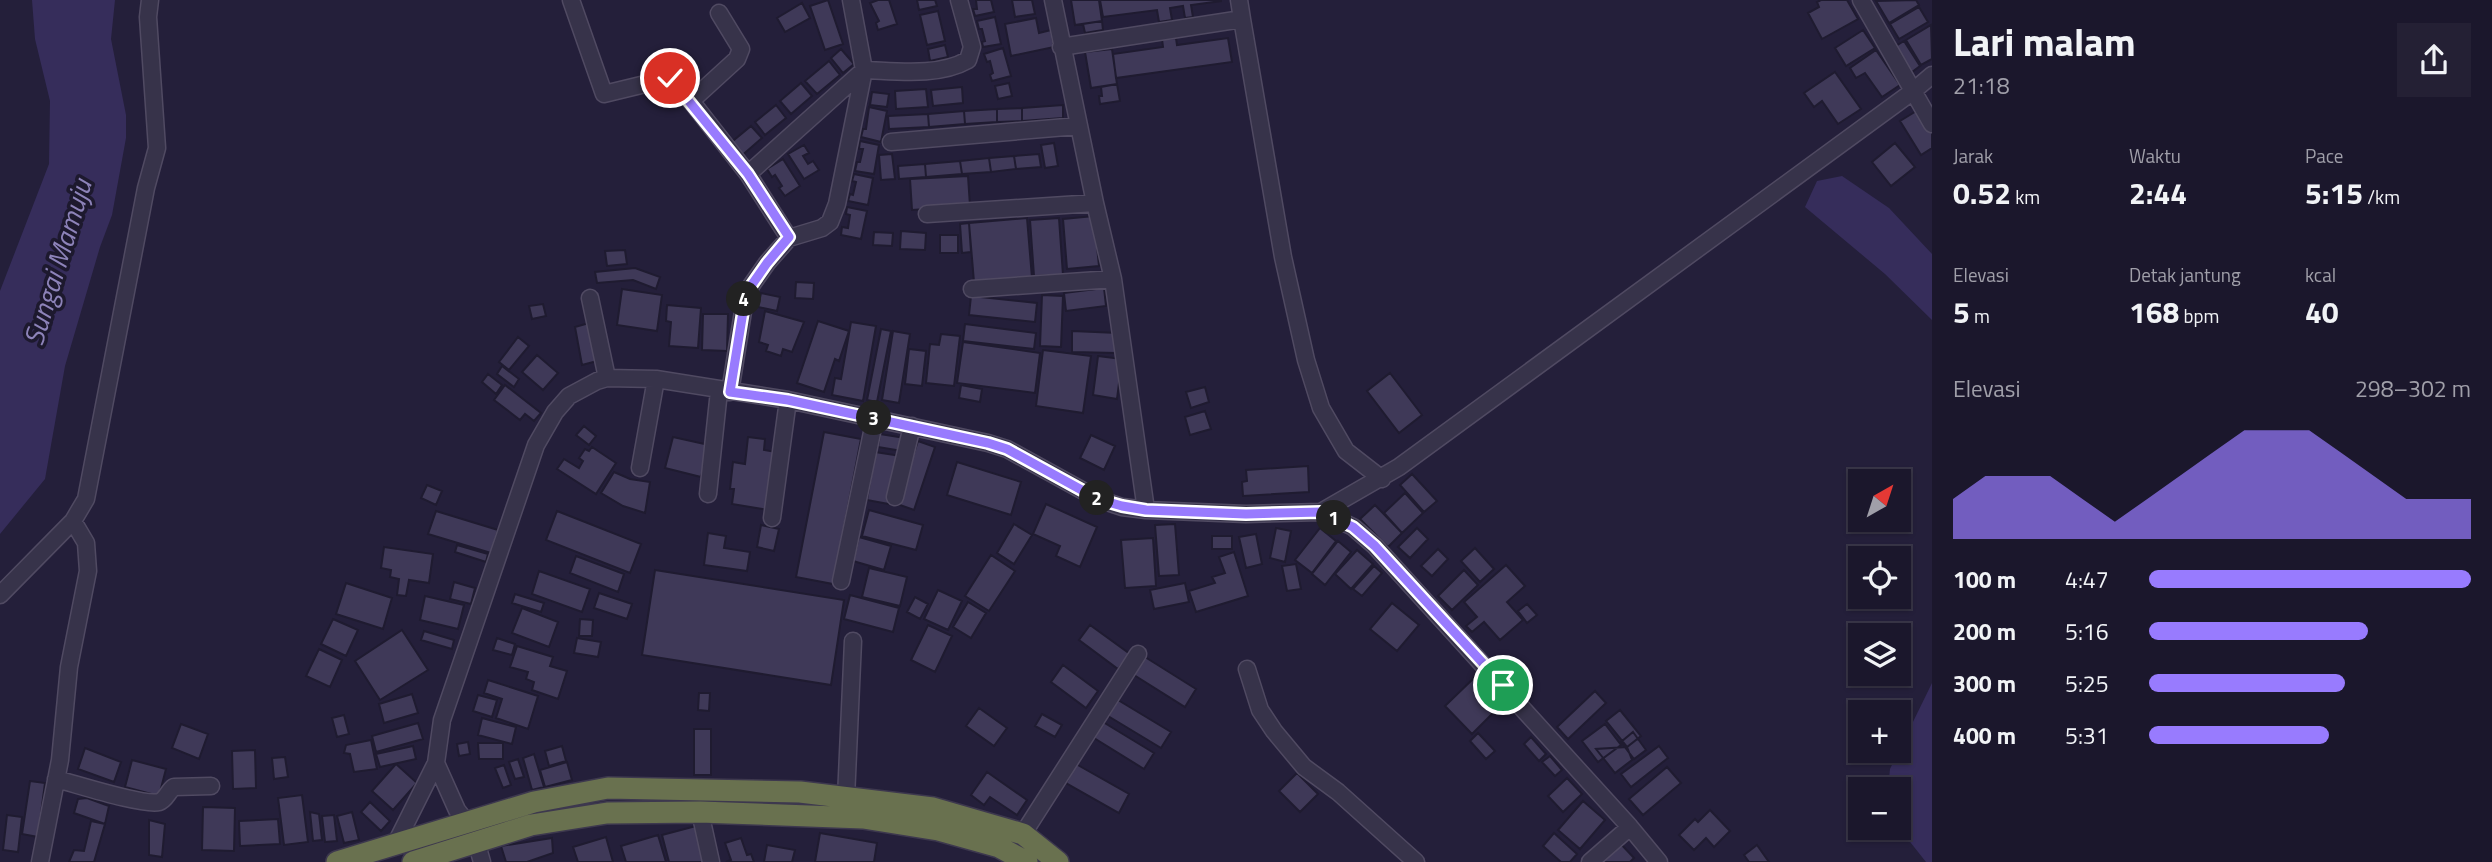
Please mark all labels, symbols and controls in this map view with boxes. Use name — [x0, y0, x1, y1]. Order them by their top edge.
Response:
text: Lari malam — [1953, 13, 2136, 71]
button: share — [2397, 23, 2471, 97]
pin — [640, 48, 700, 108]
icon: check — [651, 59, 689, 97]
text: 21:18 — [1953, 68, 2010, 103]
text: Jarak — [1953, 141, 1993, 170]
text: Waktu — [2129, 141, 2181, 170]
text: Pace — [2305, 141, 2343, 170]
text: 0.52 — [1953, 170, 2011, 216]
text: 2:44 — [2129, 170, 2187, 216]
text: 5:15 — [2305, 170, 2363, 216]
water label: Sungai Mamuju — [11, 172, 103, 351]
text: km — [2011, 182, 2040, 211]
text: /km — [2363, 182, 2400, 211]
text: Elevasi — [1953, 260, 2009, 289]
text: Detak jantung — [2129, 260, 2241, 289]
text: kcal — [2305, 260, 2336, 289]
pin: 4 — [726, 282, 762, 316]
text: 4 — [738, 284, 749, 313]
text: 5 — [1953, 289, 1970, 335]
text: 168 — [2129, 289, 2179, 335]
text: 40 — [2305, 289, 2339, 335]
text: m — [1970, 301, 1990, 330]
text: bpm — [2179, 301, 2219, 330]
text: Elevasi — [1953, 371, 2021, 406]
text: 298–302 m — [2355, 371, 2471, 406]
pin: 3 — [856, 400, 892, 436]
text: 3 — [868, 403, 879, 432]
north arrow — [1848, 469, 1911, 532]
map controls — [1848, 469, 1911, 840]
pin: 2 — [1080, 480, 1114, 516]
text: 2 — [1091, 483, 1102, 512]
pin: 1 — [1316, 500, 1352, 536]
text: 1 — [1328, 503, 1339, 532]
button: locate — [1848, 546, 1911, 609]
text: 100 m — [1953, 562, 2016, 597]
text: 4:47 — [2065, 562, 2109, 597]
text: 200 m — [1953, 614, 2016, 649]
text: 5:16 — [2065, 614, 2109, 649]
button: layers — [1848, 623, 1911, 686]
pin — [1473, 655, 1533, 715]
icon: arrive — [1484, 666, 1522, 704]
text: 300 m — [1953, 666, 2016, 701]
text: 5:25 — [2065, 666, 2109, 701]
button: + — [1848, 700, 1911, 763]
text: 400 m — [1953, 718, 2016, 753]
text: 5:31 — [2065, 718, 2109, 753]
button: − — [1848, 777, 1911, 840]

